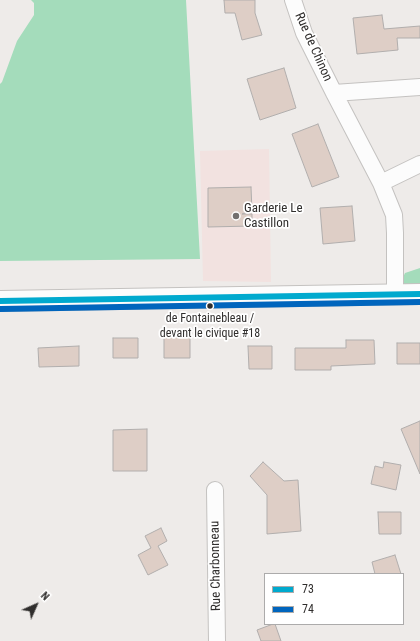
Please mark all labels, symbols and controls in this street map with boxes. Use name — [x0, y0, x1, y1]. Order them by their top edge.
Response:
street label: Rue de Chinon — [291, 10, 335, 84]
place label: Garderie Le Castillon — [244, 201, 303, 232]
marker: Garderie Le Castillon — [231, 211, 241, 221]
marker: de Fontainebleau / devant le civique #18 — [205, 301, 215, 311]
place label: de Fontainebleau / devant le civique #18 — [160, 312, 260, 340]
street label: Rue Charbonneau — [207, 521, 225, 611]
legend — [264, 573, 404, 625]
text: 73 — [302, 582, 314, 596]
north arrow — [16, 585, 56, 625]
text: N — [38, 589, 52, 603]
text: 74 — [302, 602, 314, 616]

